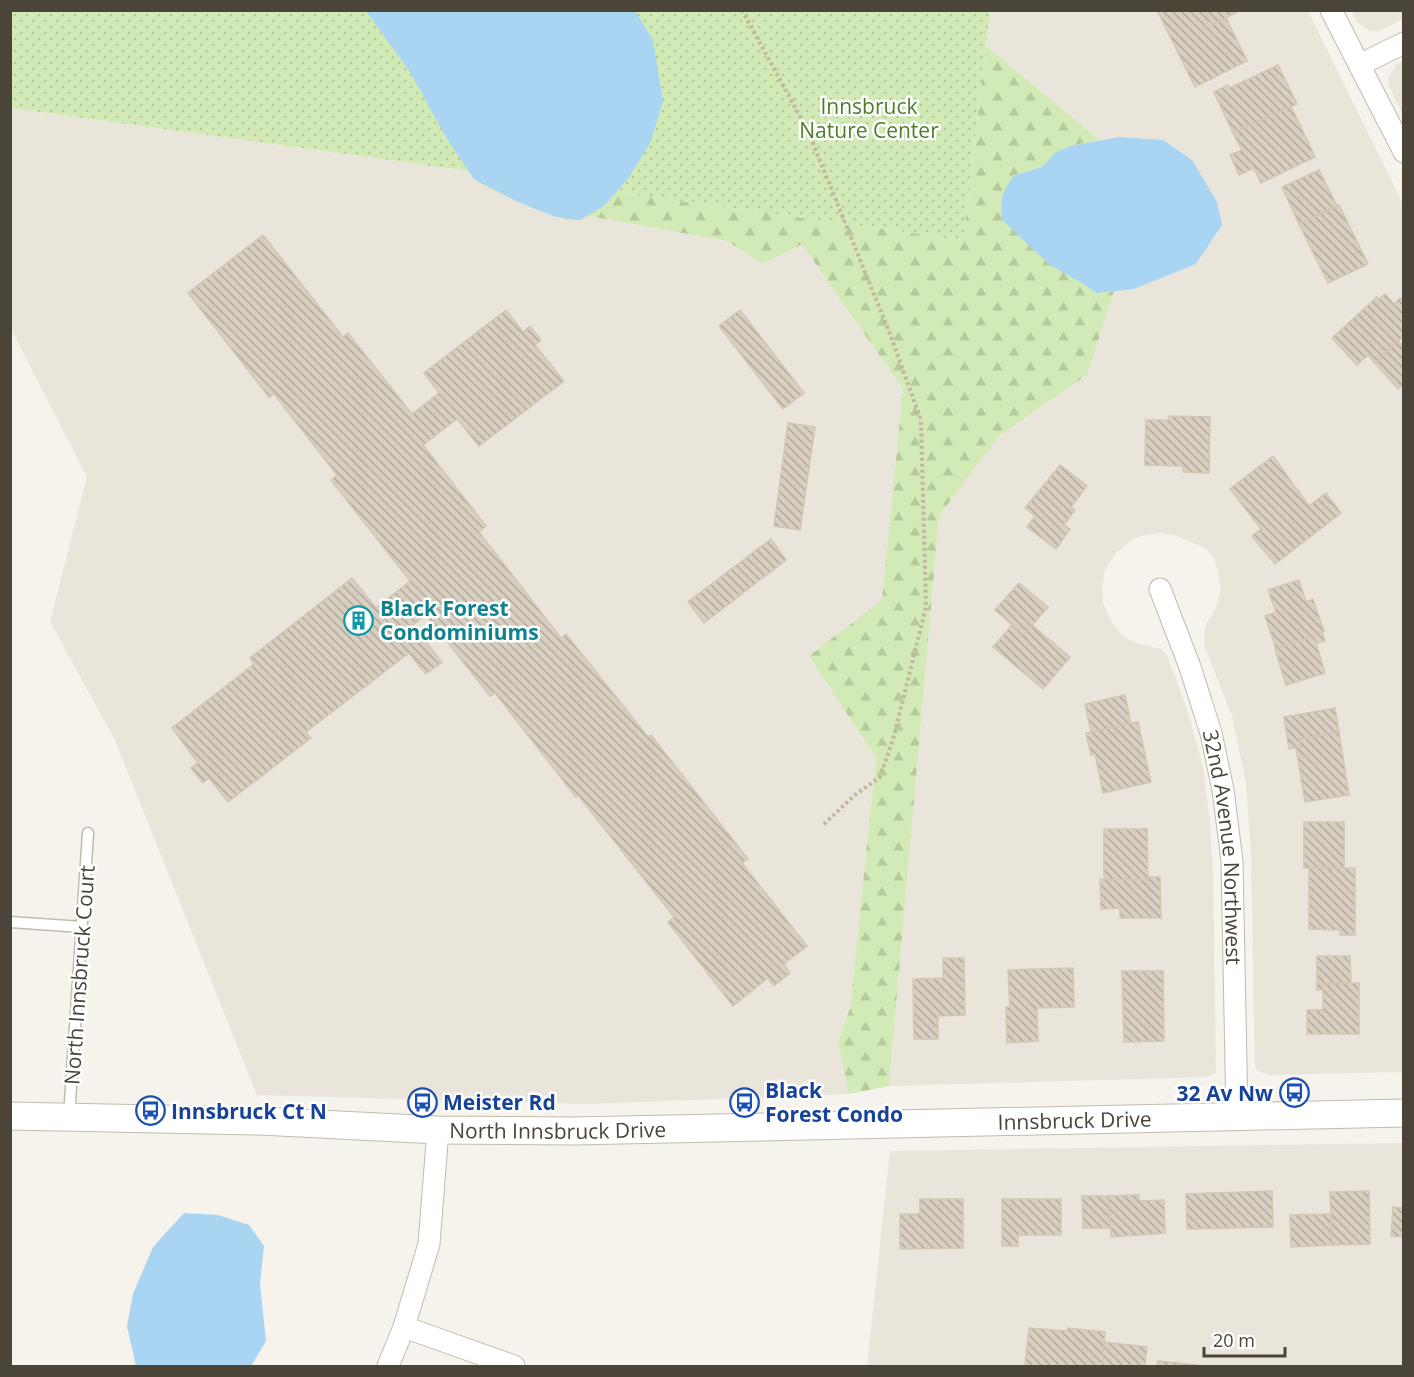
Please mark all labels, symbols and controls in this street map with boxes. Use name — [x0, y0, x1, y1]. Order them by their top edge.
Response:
park label: Innsbruck Nature Center — [799, 92, 939, 144]
place label: Black Forest Condominiums — [380, 594, 539, 646]
building icon: Black Forest Condominiums — [343, 604, 375, 636]
street label: 32nd Avenue Northwest — [1197, 727, 1248, 965]
street label: North Innsbruck Court — [57, 864, 101, 1086]
place label: Black Forest Condo — [765, 1076, 903, 1128]
bus stop icon: 32 Av Nw — [1278, 1077, 1310, 1109]
place label: 32 Av Nw — [1177, 1079, 1273, 1107]
bus stop icon: Meister Rd — [406, 1086, 438, 1118]
bus stop icon: Black Forest Condo — [728, 1086, 760, 1118]
place label: Meister Rd — [443, 1088, 556, 1116]
bus stop icon: Innsbruck Ct N — [134, 1095, 166, 1127]
place label: Innsbruck Ct N — [171, 1097, 327, 1125]
street label: Innsbruck Drive — [997, 1104, 1152, 1136]
street label: North Innsbruck Drive — [449, 1115, 666, 1145]
scale bar — [1204, 1320, 1285, 1358]
text: 20 m — [1213, 1328, 1255, 1352]

